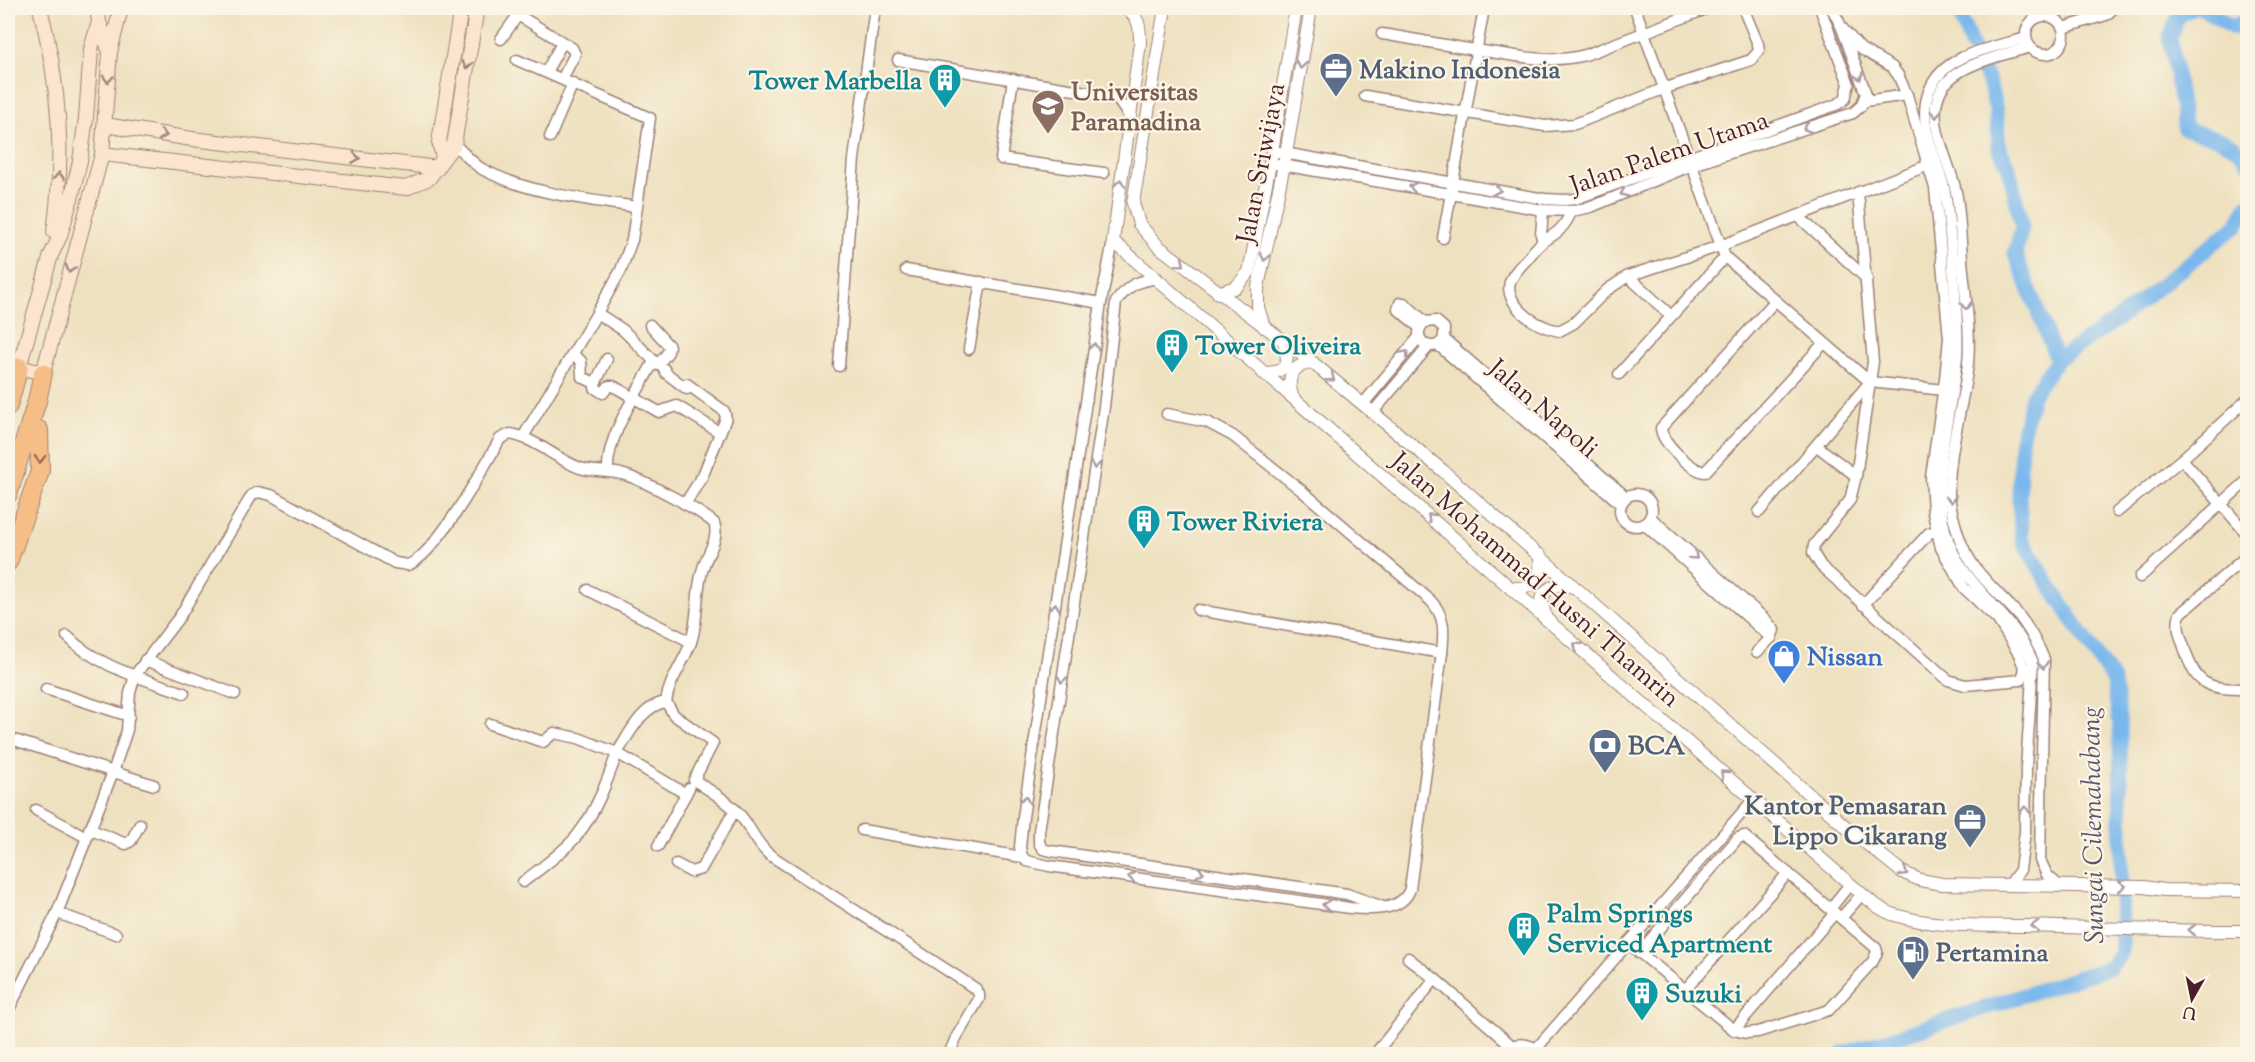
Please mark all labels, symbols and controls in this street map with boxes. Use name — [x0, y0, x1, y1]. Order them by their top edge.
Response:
office icon: Makino Indonesia — [1318, 51, 1354, 98]
place label: Makino Indonesia — [1359, 53, 1560, 90]
one-way arrow — [461, 60, 474, 70]
one-way arrow — [1296, 61, 1308, 70]
building icon: Tower Marbella — [927, 62, 963, 109]
place label: Tower Marbella — [749, 64, 922, 101]
one-way arrow — [1852, 70, 1865, 81]
one-way arrow — [102, 74, 115, 83]
place label: Universitas Paramadina — [1071, 75, 1201, 142]
street label: Jalan Sriwijaya — [1228, 80, 1296, 249]
school or university icon: Universitas Paramadina — [1030, 88, 1066, 135]
street label: Jalan Palem Utama — [1564, 103, 1774, 206]
one-way arrow — [1930, 110, 1942, 119]
one-way arrow — [1802, 121, 1813, 133]
one-way arrow — [158, 128, 167, 140]
one-way arrow — [352, 151, 361, 164]
one-way arrow — [53, 171, 66, 180]
one-way arrow — [1113, 179, 1125, 188]
one-way arrow — [1409, 181, 1419, 194]
one-way arrow — [1492, 183, 1502, 196]
one-way arrow — [1619, 186, 1630, 198]
one-way arrow — [1259, 251, 1272, 261]
one-way arrow — [1174, 256, 1185, 267]
one-way arrow — [65, 263, 77, 274]
one-way arrow — [1960, 301, 1973, 310]
building icon: Tower Oliveira — [1154, 327, 1190, 374]
place label: Tower Oliveira — [1195, 329, 1361, 366]
one-way arrow — [1088, 342, 1100, 351]
one-way arrow — [1397, 350, 1408, 361]
street label: Jalan Napoli — [1478, 350, 1606, 468]
one-way arrow — [1324, 370, 1335, 381]
street label: Jalan Mohammad Husni Thamrin — [1380, 443, 1687, 717]
one-way arrow — [34, 454, 47, 463]
one-way arrow — [1089, 461, 1101, 470]
one-way arrow — [1944, 495, 1957, 504]
building icon: Tower Riviera — [1126, 503, 1162, 550]
place label: Tower Riviera — [1167, 505, 1323, 542]
one-way arrow — [1427, 513, 1438, 524]
one-way arrow — [1687, 549, 1697, 560]
one-way arrow — [1048, 602, 1060, 612]
shop icon: Nissan — [1766, 638, 1802, 685]
place label: Nissan — [1807, 640, 1883, 677]
one-way arrow — [1573, 642, 1584, 653]
one-way arrow — [2037, 660, 2049, 670]
one-way arrow — [1056, 673, 1069, 683]
water label: Sungai Cilemahabang — [2073, 706, 2116, 944]
bank icon: BCA — [1587, 727, 1623, 774]
place label: BCA — [1628, 729, 1686, 766]
one-way arrow — [1720, 770, 1731, 781]
place label: Kantor Pemasaran Lippo Cikarang — [1745, 789, 1948, 856]
one-way arrow — [1019, 795, 1031, 804]
office icon: Kantor Pemasaran Lippo Cikarang — [1952, 802, 1988, 849]
one-way arrow — [2019, 805, 2032, 814]
one-way arrow — [1195, 865, 1205, 877]
one-way arrow — [1898, 865, 1909, 876]
one-way arrow — [1128, 872, 1137, 884]
one-way arrow — [2117, 880, 2126, 893]
place label: Palm Springs Serviced Apartment — [1547, 897, 1772, 964]
one-way arrow — [1321, 899, 1330, 911]
building icon: Palm Springs Serviced Apartment — [1506, 910, 1542, 957]
one-way arrow — [2030, 920, 2039, 933]
one-way arrow — [2187, 924, 2196, 936]
fuel station icon: Pertamina — [1895, 934, 1931, 981]
place label: Pertamina — [1936, 936, 2049, 973]
north arrow — [2162, 969, 2222, 1029]
building icon: Suzuki — [1624, 975, 1660, 1022]
place label: Suzuki — [1665, 977, 1742, 1014]
text: U — [2181, 999, 2198, 1024]

